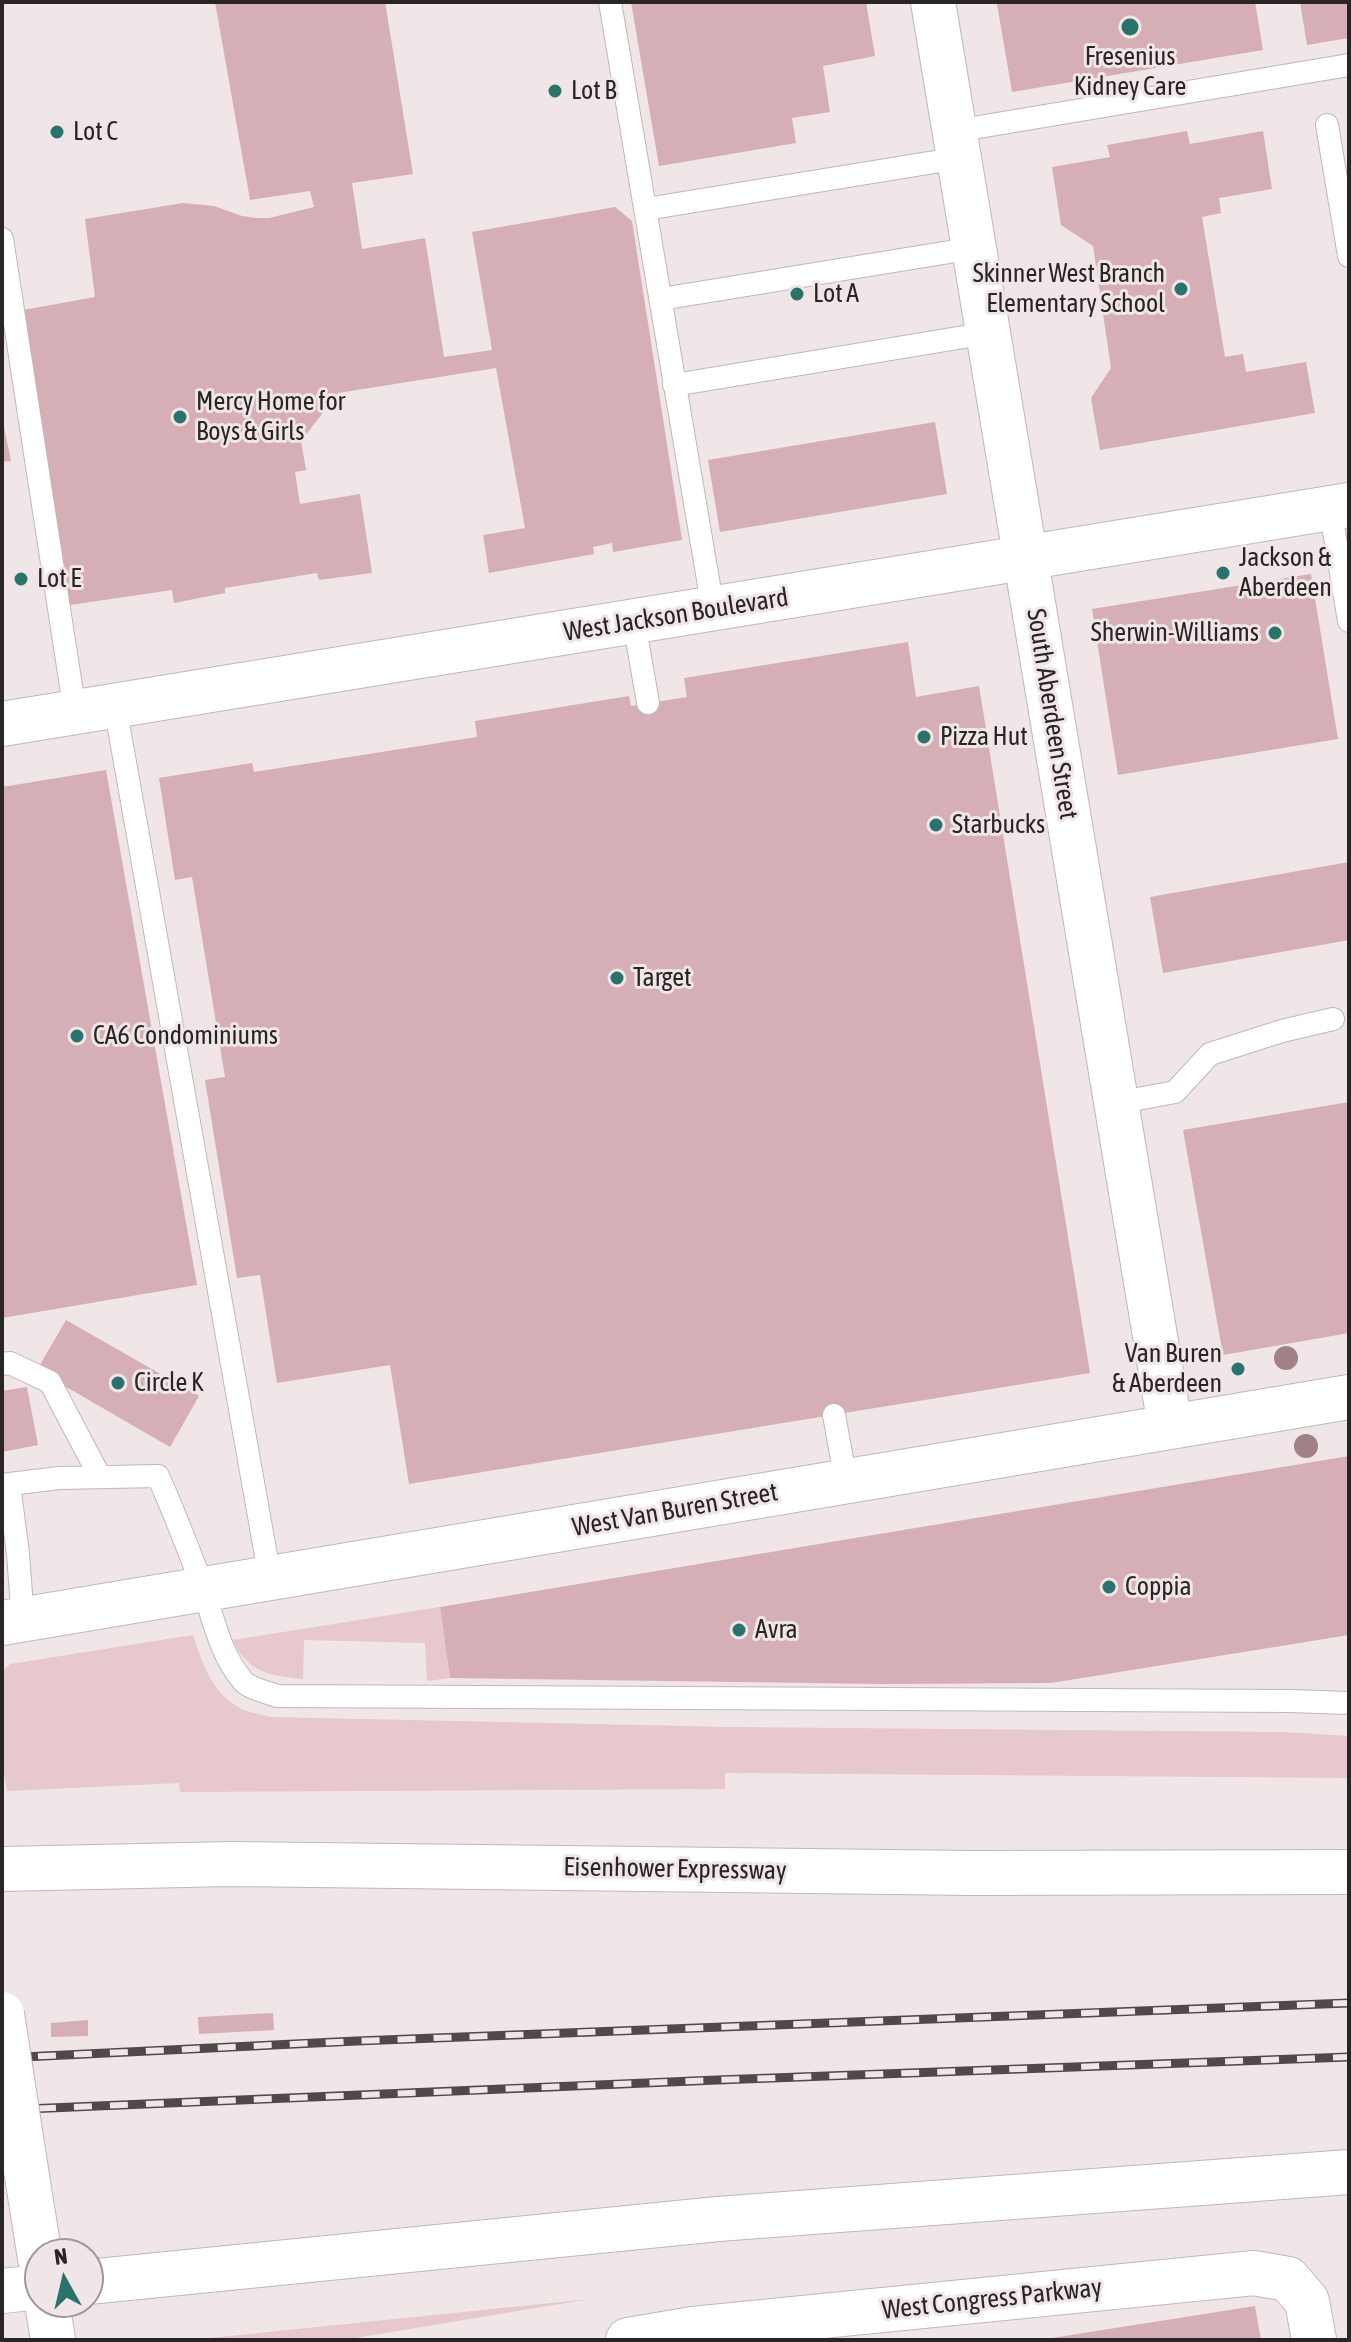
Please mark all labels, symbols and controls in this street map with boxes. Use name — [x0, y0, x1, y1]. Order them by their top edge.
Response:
marker: Fresenius Kidney Care — [1119, 16, 1141, 38]
place label: Fresenius Kidney Care — [1074, 41, 1186, 102]
place label: Lot B — [571, 75, 617, 107]
marker: Lot B — [546, 82, 564, 100]
place label: Lot C — [73, 116, 118, 148]
marker: Lot C — [48, 123, 66, 141]
place label: Skinner West Branch Elementary School — [973, 258, 1165, 320]
place label: Lot A — [813, 278, 859, 310]
marker: Skinner West Branch Elementary School — [1172, 280, 1190, 298]
marker: Lot A — [788, 285, 806, 303]
place label: Mercy Home for Boys & Girls — [196, 386, 345, 448]
marker: Mercy Home for Boys & Girls — [171, 408, 189, 426]
place label: Jackson & Aberdeen — [1239, 542, 1332, 604]
place label: Lot E — [37, 563, 81, 595]
marker: Jackson & Aberdeen — [1214, 564, 1232, 582]
marker: Lot E — [12, 570, 30, 588]
street label: West Jackson Boulevard — [561, 582, 791, 648]
street label: South Aberdeen Street — [1020, 606, 1084, 822]
place label: Sherwin-Williams — [1091, 617, 1259, 649]
marker: Sherwin-Williams — [1266, 624, 1284, 642]
place label: Pizza Hut — [940, 721, 1028, 753]
marker: Pizza Hut — [915, 728, 933, 746]
place label: Starbucks — [952, 809, 1045, 841]
marker: Starbucks — [927, 816, 945, 834]
place label: Target — [633, 962, 692, 994]
marker: Target — [608, 969, 626, 987]
place label: CA6 Condominiums — [93, 1020, 278, 1052]
marker: CA6 Condominiums — [68, 1027, 86, 1045]
place label: Van Buren & Aberdeen — [1112, 1338, 1222, 1400]
marker: Van Buren & Aberdeen — [1229, 1360, 1247, 1378]
place label: Circle K — [134, 1367, 204, 1399]
marker: Circle K — [109, 1374, 127, 1392]
street label: West Van Buren Street — [570, 1477, 780, 1543]
place label: Coppia — [1125, 1571, 1192, 1603]
marker: Coppia — [1100, 1578, 1118, 1596]
place label: Avra — [755, 1614, 798, 1646]
marker: Avra — [730, 1621, 748, 1639]
street label: Eisenhower Expressway — [563, 1851, 787, 1887]
north arrow — [24, 2238, 104, 2318]
text: N — [53, 2242, 69, 2270]
street label: West Congress Parkway — [881, 2272, 1103, 2326]

